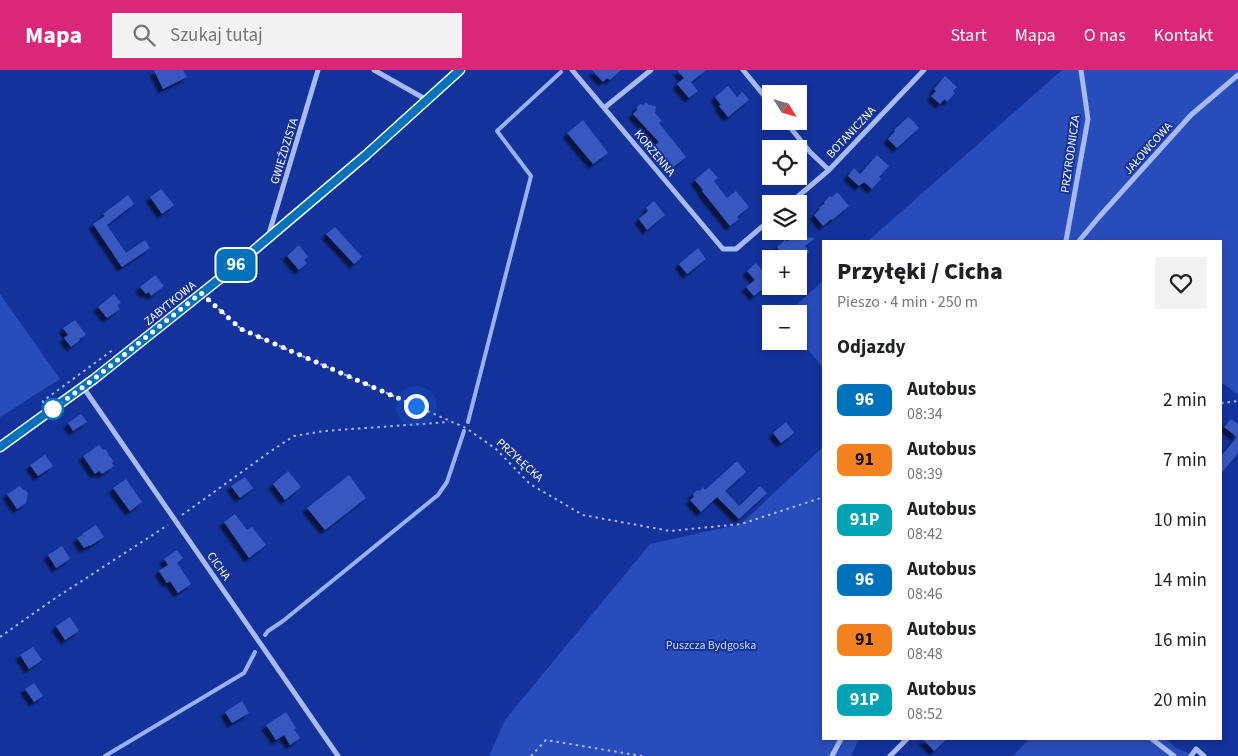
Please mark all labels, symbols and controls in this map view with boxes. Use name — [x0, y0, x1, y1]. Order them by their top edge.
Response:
search box — [112, 13, 462, 58]
text: Mapa — [25, 18, 82, 53]
icon: search — [130, 21, 158, 49]
text: Szukaj tutaj — [170, 22, 263, 49]
text: Start — [950, 23, 987, 48]
text: Mapa — [1015, 23, 1056, 48]
text: O nas — [1084, 23, 1126, 48]
text: Kontakt — [1154, 23, 1213, 48]
north arrow — [762, 85, 808, 130]
map controls — [762, 85, 807, 350]
street label: BOTANICZNA — [823, 102, 880, 162]
street label: PRZYRODNICZA — [1057, 114, 1084, 194]
street label: GWIEŹDZISTA — [266, 116, 303, 186]
street label: JAŁOWCOWA — [1120, 118, 1177, 178]
street label: KORZENNA — [630, 126, 680, 181]
button: locate — [762, 140, 807, 185]
button: layers — [762, 195, 807, 240]
line badge: 96 — [214, 249, 258, 281]
button: + — [762, 250, 807, 295]
text: 96 — [226, 252, 246, 277]
text: Przyłęki / Cicha — [837, 254, 1003, 289]
button: heart — [1155, 257, 1207, 309]
street label: ZABYTKOWA — [141, 277, 200, 330]
text: Pieszo · 4 min · 250 m — [837, 291, 978, 313]
button: − — [762, 305, 807, 350]
text: Odjazdy — [837, 334, 906, 361]
text: Autobus — [907, 376, 976, 403]
text: 96 — [855, 387, 874, 412]
text: 2 min — [1163, 387, 1207, 414]
your location — [404, 394, 429, 419]
unlabelled marker — [42, 398, 64, 420]
text: 08:34 — [907, 403, 943, 425]
street label: PRZYŁĘCKA — [492, 435, 547, 486]
text: Autobus — [907, 436, 976, 463]
text: 91 — [855, 447, 874, 472]
text: 7 min — [1163, 447, 1207, 474]
text: 08:39 — [907, 463, 943, 485]
text: Autobus — [907, 496, 976, 523]
text: 91P — [850, 507, 879, 532]
text: 10 min — [1153, 507, 1207, 534]
text: 08:42 — [907, 523, 943, 545]
street label: CICHA — [203, 549, 235, 584]
text: Autobus — [907, 556, 976, 583]
text: 96 — [855, 567, 874, 592]
text: 14 min — [1153, 567, 1207, 594]
text: 08:46 — [907, 583, 943, 605]
text: Autobus — [907, 616, 976, 643]
text: 91 — [855, 627, 874, 652]
text: 16 min — [1153, 627, 1207, 654]
park label: Puszcza Bydgoska — [666, 637, 756, 654]
text: 08:48 — [907, 643, 943, 665]
text: Autobus — [907, 676, 976, 703]
text: 91P — [850, 687, 879, 712]
text: 20 min — [1153, 687, 1207, 714]
text: 08:52 — [907, 703, 943, 725]

